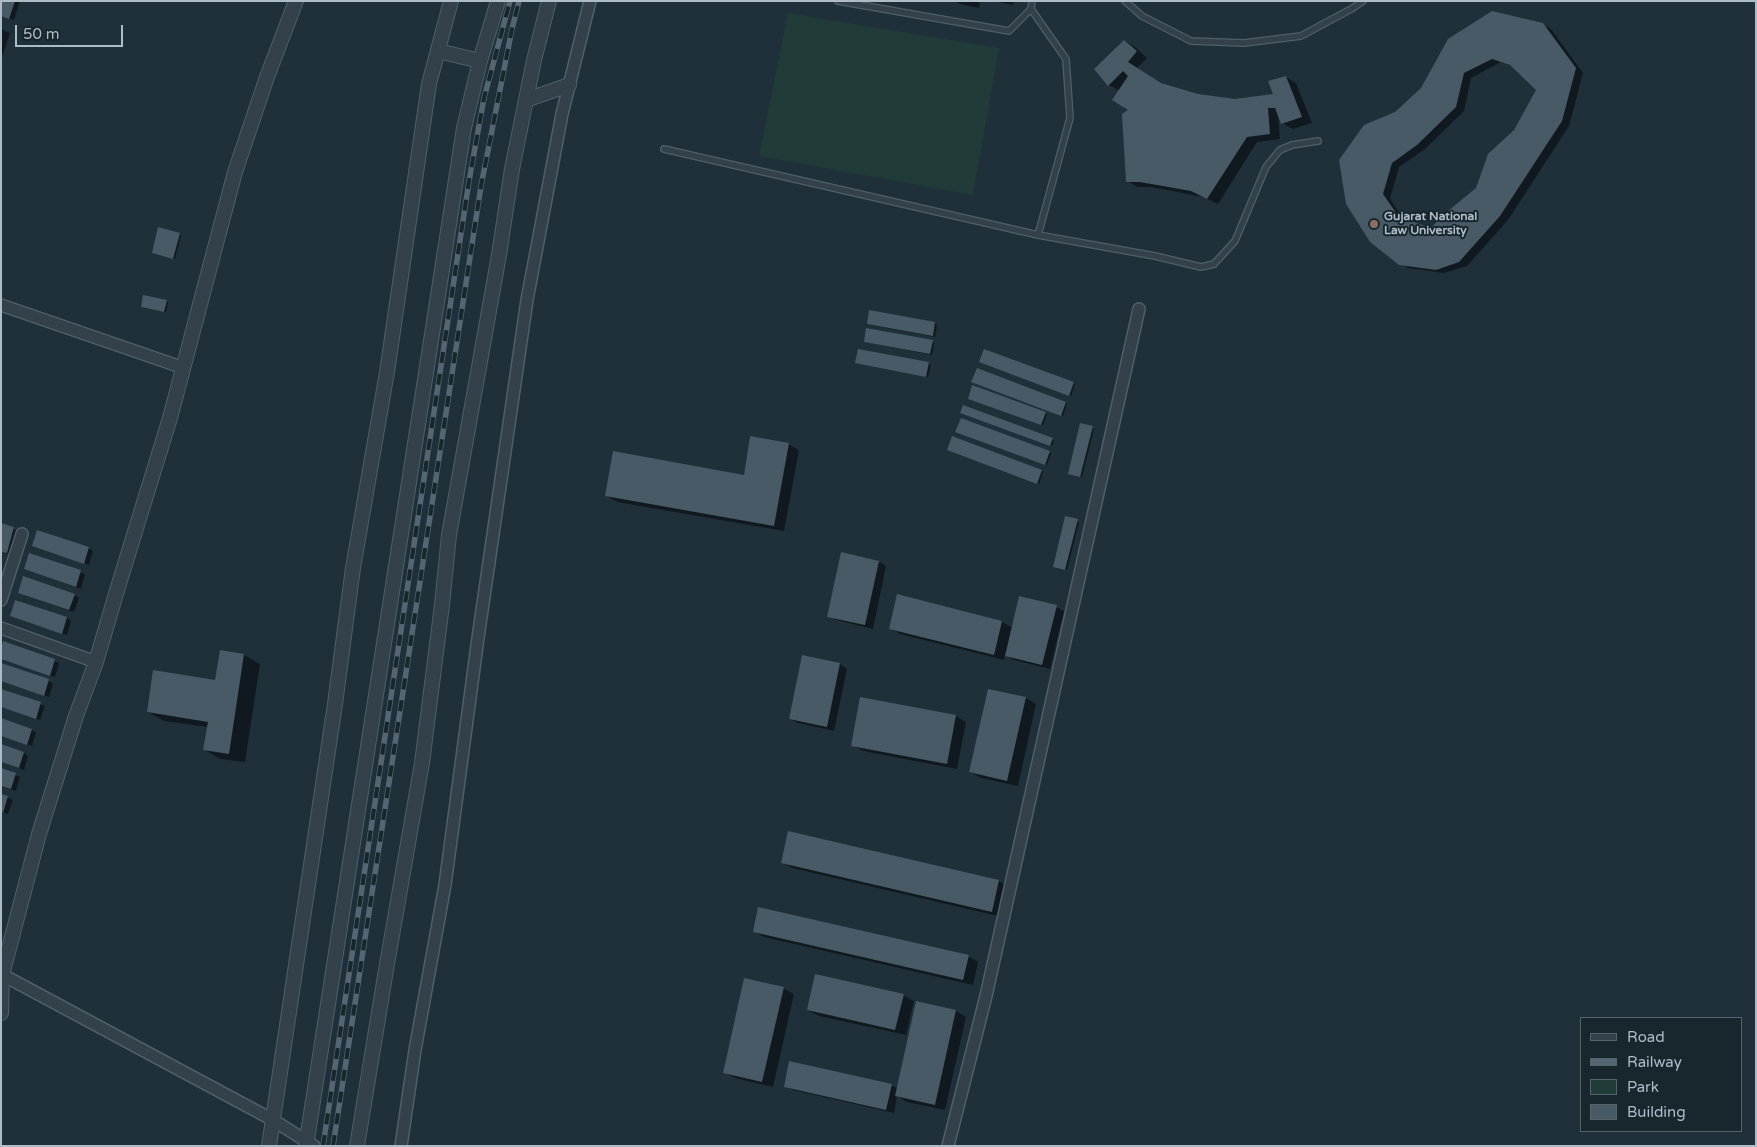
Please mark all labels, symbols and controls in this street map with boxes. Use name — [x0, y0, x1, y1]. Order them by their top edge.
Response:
scale bar — [18, 15, 125, 47]
text: 50 m — [23, 25, 60, 43]
place label: Gujarat National Law University — [1384, 210, 1477, 238]
marker: Gujarat National Law University — [1368, 218, 1380, 230]
legend — [1580, 1017, 1742, 1132]
text: Road — [1627, 1028, 1665, 1046]
text: Railway — [1627, 1053, 1682, 1071]
text: Park — [1627, 1078, 1659, 1096]
text: Building — [1627, 1103, 1686, 1121]

